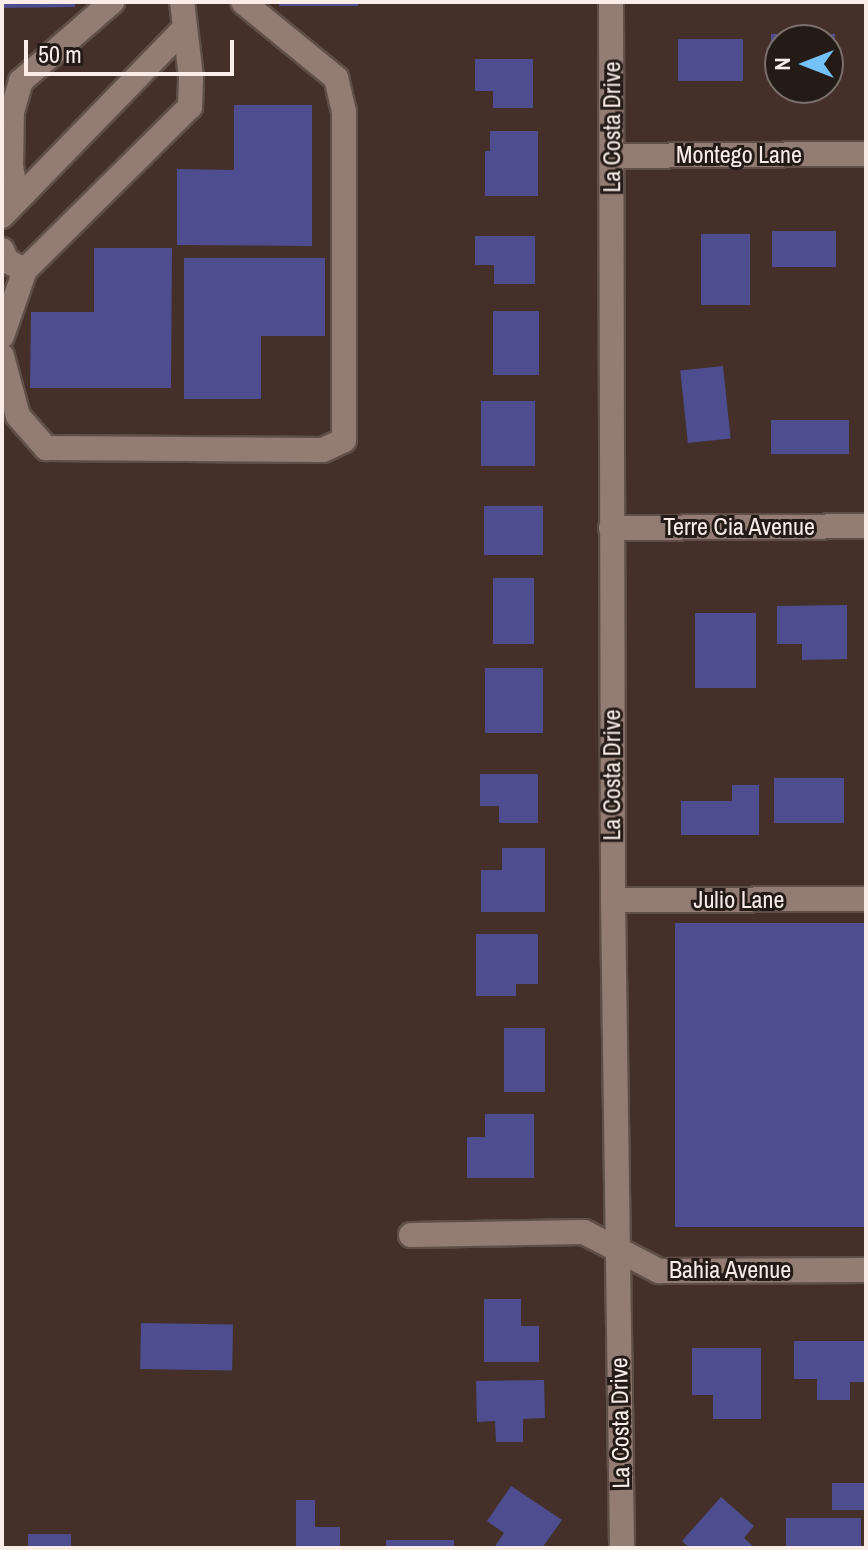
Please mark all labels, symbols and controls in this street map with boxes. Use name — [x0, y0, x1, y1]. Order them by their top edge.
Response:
scale bar — [28, 24, 238, 74]
north arrow — [764, 24, 844, 104]
text: 50 m — [38, 38, 82, 70]
text: N — [767, 57, 797, 71]
street label: La Costa Drive — [598, 61, 626, 193]
street label: Montego Lane — [676, 141, 802, 169]
street label: Terre Cia Avenue — [663, 513, 815, 541]
street label: La Costa Drive — [598, 709, 626, 841]
street label: Julio Lane — [694, 886, 784, 914]
street label: Bahia Avenue — [668, 1256, 792, 1284]
street label: La Costa Drive — [604, 1357, 636, 1489]

